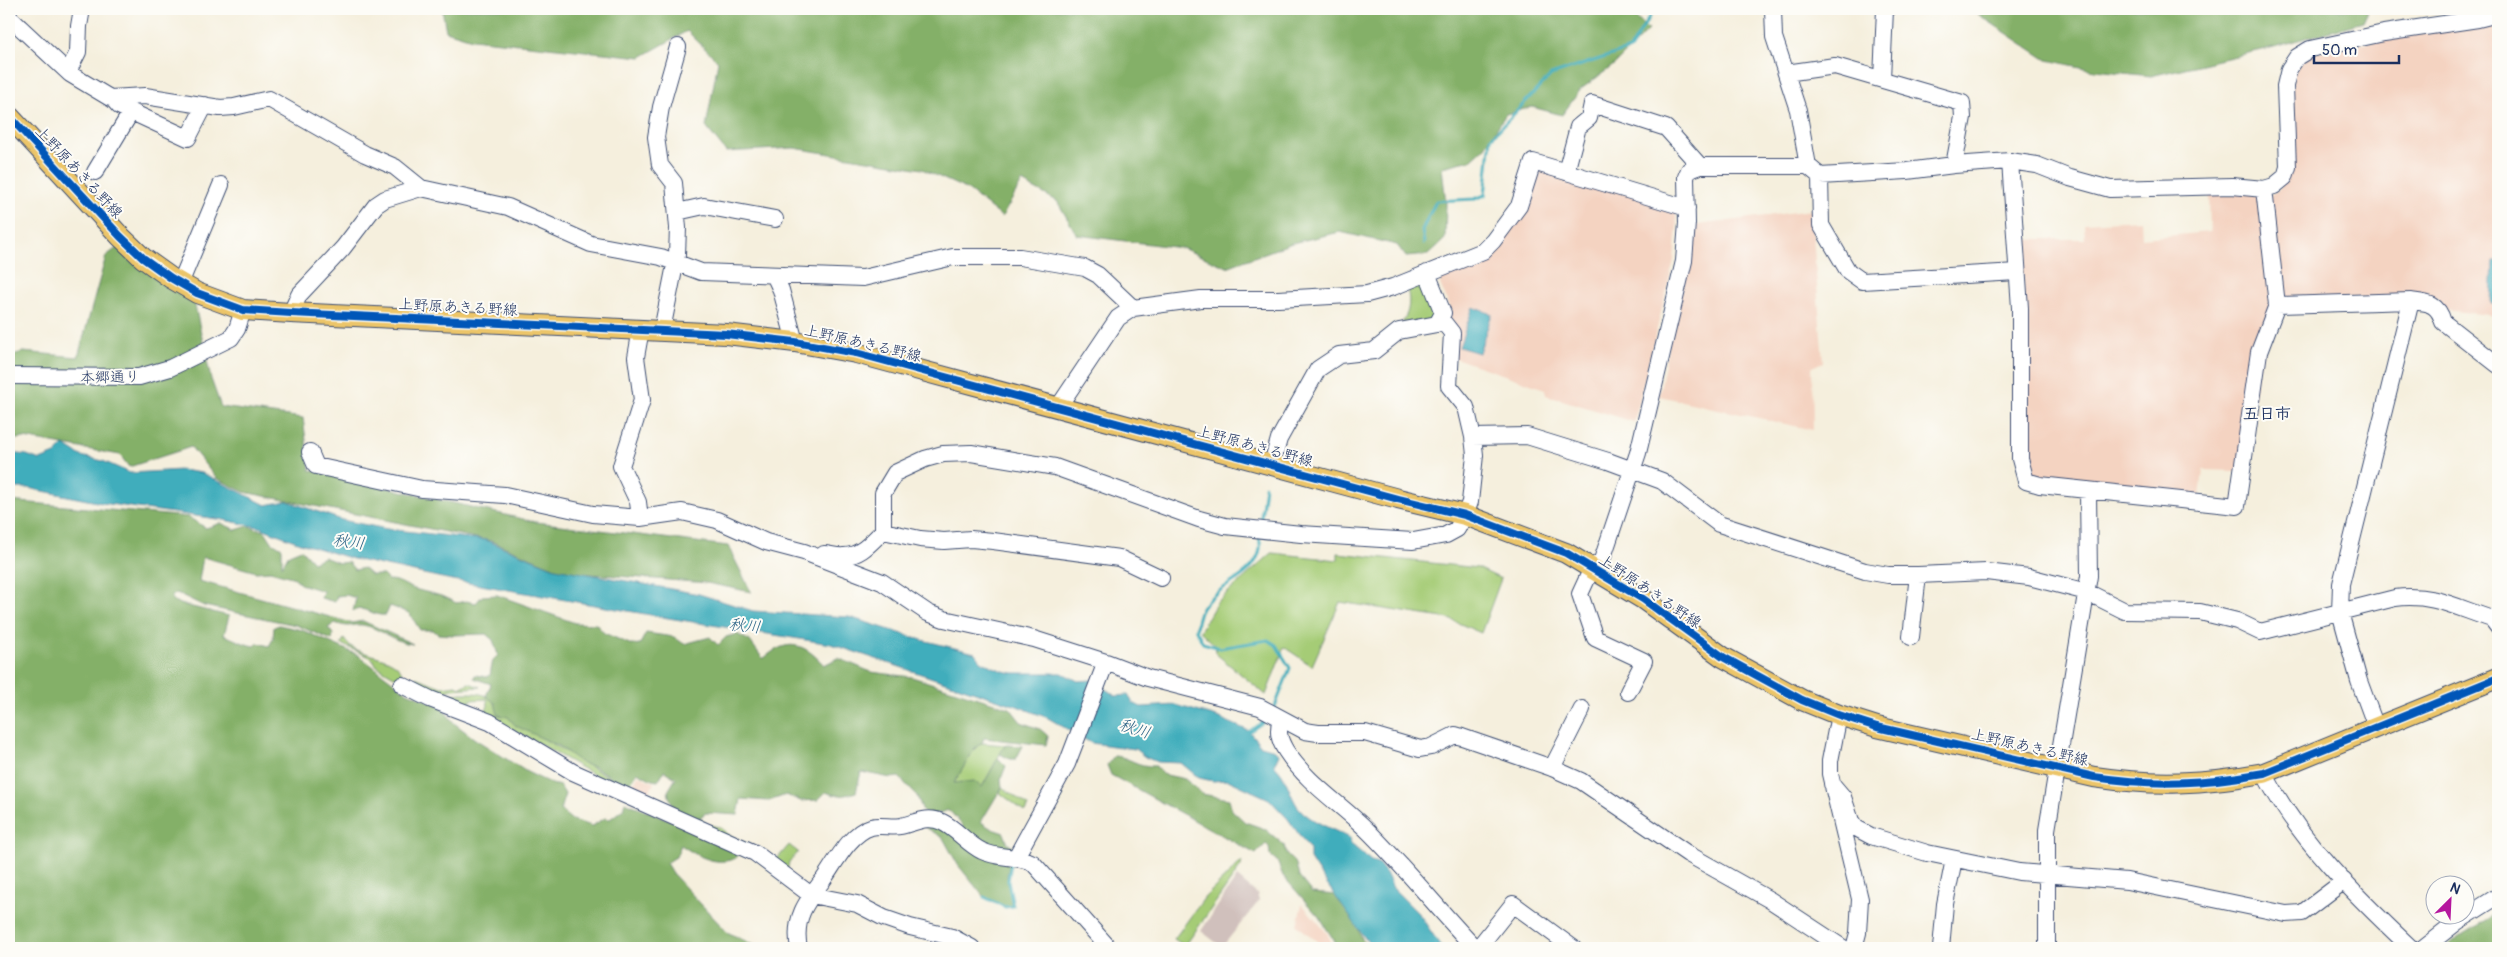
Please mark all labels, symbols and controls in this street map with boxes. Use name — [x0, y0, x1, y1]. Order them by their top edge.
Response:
scale bar — [2314, 32, 2400, 64]
text: 50 m — [2322, 41, 2357, 60]
street label: 上野原あきる野線 — [31, 122, 126, 223]
street label: 上野原あきる野線 — [398, 295, 518, 320]
street label: 上野原あきる野線 — [802, 321, 923, 366]
street label: 本郷通り — [80, 367, 140, 388]
district label: 五日市 — [2243, 404, 2291, 424]
street label: 上野原あきる野線 — [1195, 422, 1315, 471]
water label: 秋川 — [332, 530, 366, 554]
street label: 上野原あきる野線 — [1595, 550, 1705, 633]
water label: 秋川 — [728, 614, 762, 638]
water label: 秋川 — [1116, 715, 1153, 743]
street label: 上野原あきる野線 — [1969, 725, 2090, 770]
north arrow — [2424, 874, 2474, 924]
text: N — [2447, 879, 2463, 898]

